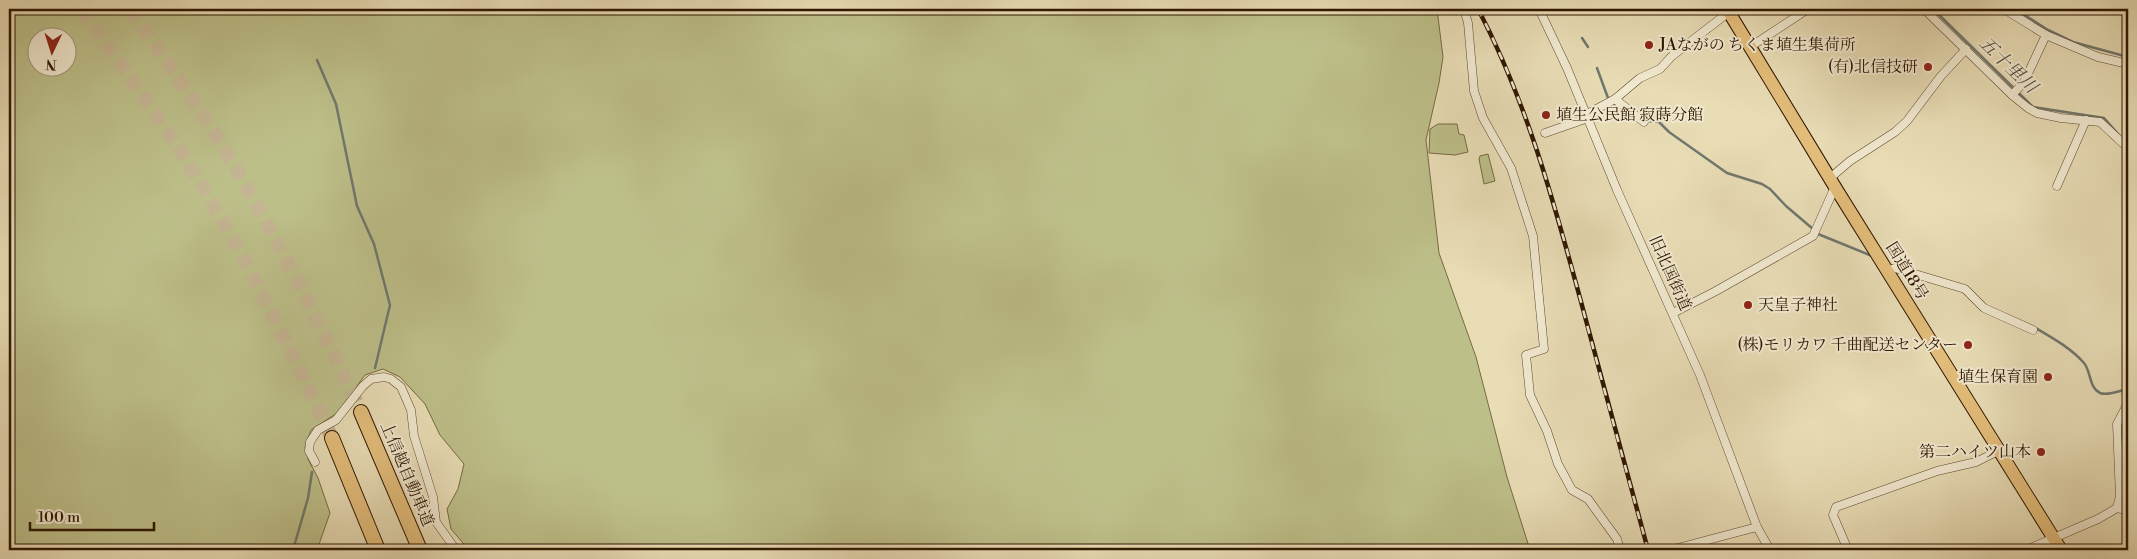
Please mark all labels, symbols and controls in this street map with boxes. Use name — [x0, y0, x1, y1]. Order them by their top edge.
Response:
north arrow — [28, 28, 78, 78]
water label: 五十里川 — [1974, 32, 2043, 100]
place label: JAながの ちくま埴生集荷所 — [1658, 35, 1856, 55]
marker: JAながの ちくま埴生集荷所 — [1643, 39, 1655, 51]
text: N — [45, 55, 57, 73]
place label: (有)北信技研 — [1828, 57, 1918, 77]
marker: (有)北信技研 — [1922, 61, 1934, 73]
place label: 埴生公民館 寂蒔分館 — [1556, 105, 1703, 125]
marker: 埴生公民館 寂蒔分館 — [1540, 109, 1552, 121]
street label: 旧北国街道 — [1645, 232, 1695, 314]
street label: 国道18号 — [1881, 238, 1933, 304]
place label: 天皇子神社 — [1758, 295, 1838, 315]
marker: 天皇子神社 — [1742, 299, 1754, 311]
place label: (株)モリカワ 千曲配送センター — [1738, 335, 1958, 355]
marker: (株)モリカワ 千曲配送センター — [1962, 339, 1974, 351]
place label: 埴生保育園 — [1958, 367, 2038, 387]
marker: 埴生保育園 — [2042, 371, 2054, 383]
street label: 上信越自動車道 — [376, 419, 438, 529]
place label: 第二ハイツ山本 — [1919, 442, 2031, 462]
marker: 第二ハイツ山本 — [2035, 446, 2047, 458]
scale bar — [30, 499, 154, 531]
text: 100 m — [38, 508, 80, 527]

